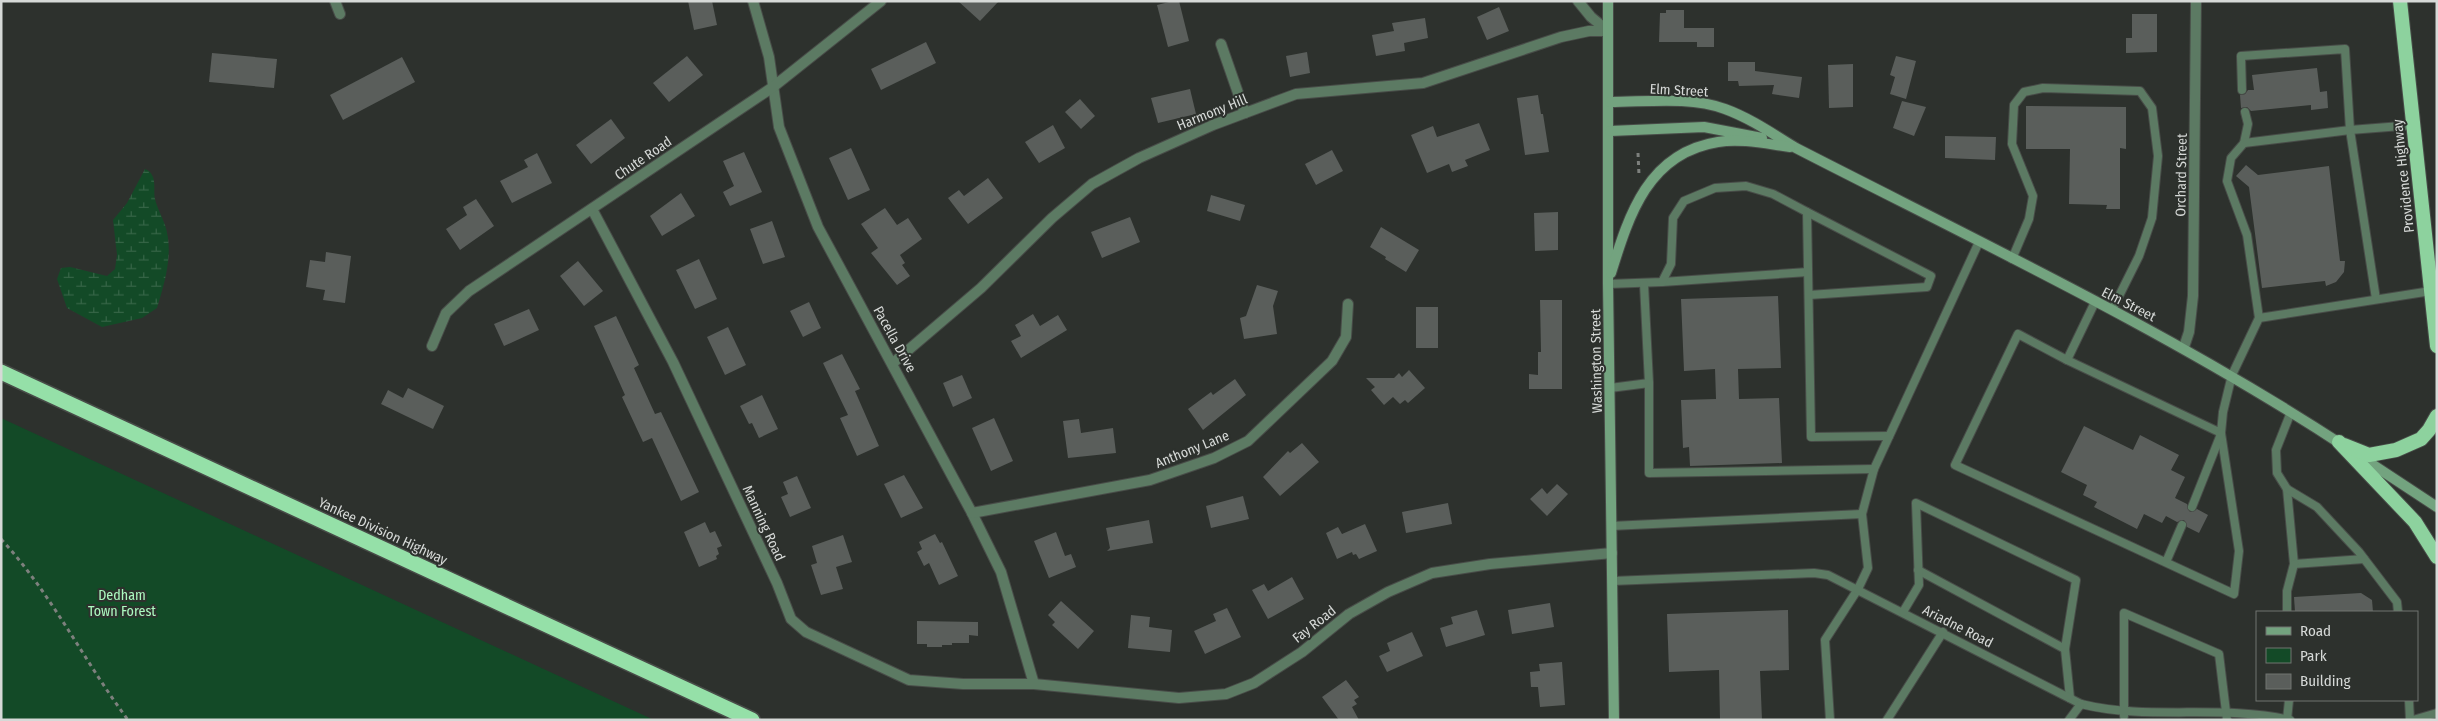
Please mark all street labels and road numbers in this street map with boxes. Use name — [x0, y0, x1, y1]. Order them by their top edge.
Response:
street label: Elm Street — [1649, 80, 1709, 101]
street label: Harmony Hill — [1174, 91, 1250, 134]
street label: Providence Highway — [2389, 118, 2418, 234]
street label: Chute Road — [611, 133, 675, 184]
street label: Orchard Street — [2172, 133, 2191, 217]
street label: Elm Street — [2099, 284, 2159, 326]
street label: Pacella Drive — [869, 303, 920, 375]
street label: Washington Street — [1587, 308, 1606, 413]
street label: Anthony Lane — [1153, 427, 1232, 472]
street label: Manning Road — [739, 483, 788, 564]
street label: Yankee Division Highway — [316, 494, 451, 569]
street label: Ariadne Road — [1920, 601, 1996, 651]
street label: Fay Road — [1289, 602, 1339, 647]

